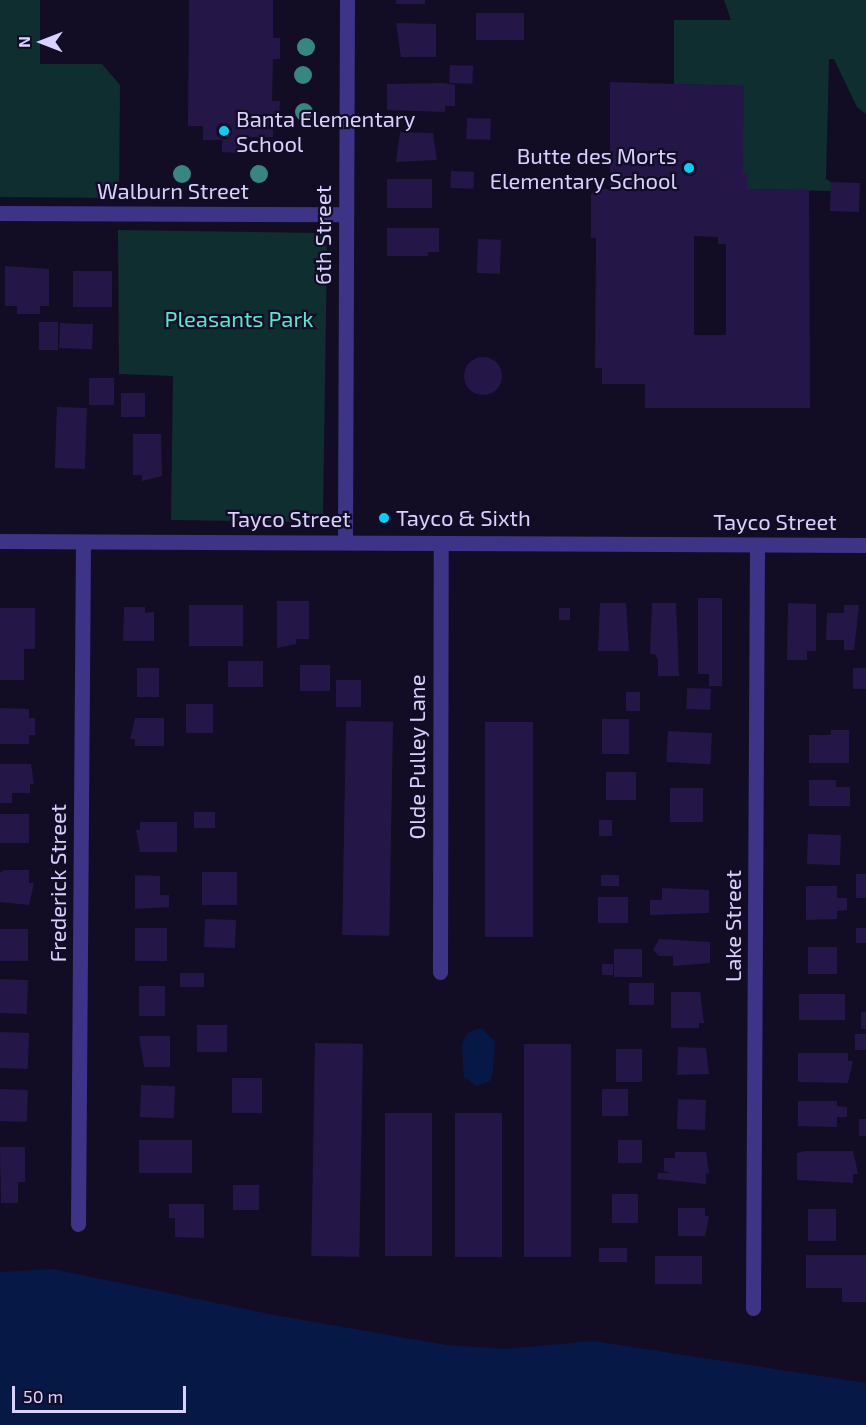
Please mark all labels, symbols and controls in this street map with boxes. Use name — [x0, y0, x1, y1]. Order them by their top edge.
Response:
north arrow — [12, 12, 72, 72]
text: N — [14, 36, 33, 48]
place label: Banta Elementary School — [236, 105, 415, 156]
marker: Banta Elementary School — [217, 124, 231, 138]
place label: Butte des Morts Elementary School — [489, 142, 677, 194]
marker: Butte des Morts Elementary School — [682, 161, 696, 175]
street label: Walburn Street — [97, 178, 249, 204]
street label: 6th Street — [310, 185, 336, 285]
park label: Pleasants Park — [165, 306, 313, 332]
place label: Tayco & Sixth — [396, 505, 531, 531]
street label: Tayco Street — [227, 506, 351, 532]
street label: Tayco Street — [713, 509, 837, 535]
marker: Tayco & Sixth — [377, 511, 391, 525]
street label: Olde Pulley Lane — [404, 674, 430, 840]
street label: Frederick Street — [45, 804, 71, 962]
street label: Lake Street — [720, 870, 746, 982]
scale bar — [15, 1374, 189, 1412]
text: 50 m — [23, 1385, 63, 1407]

